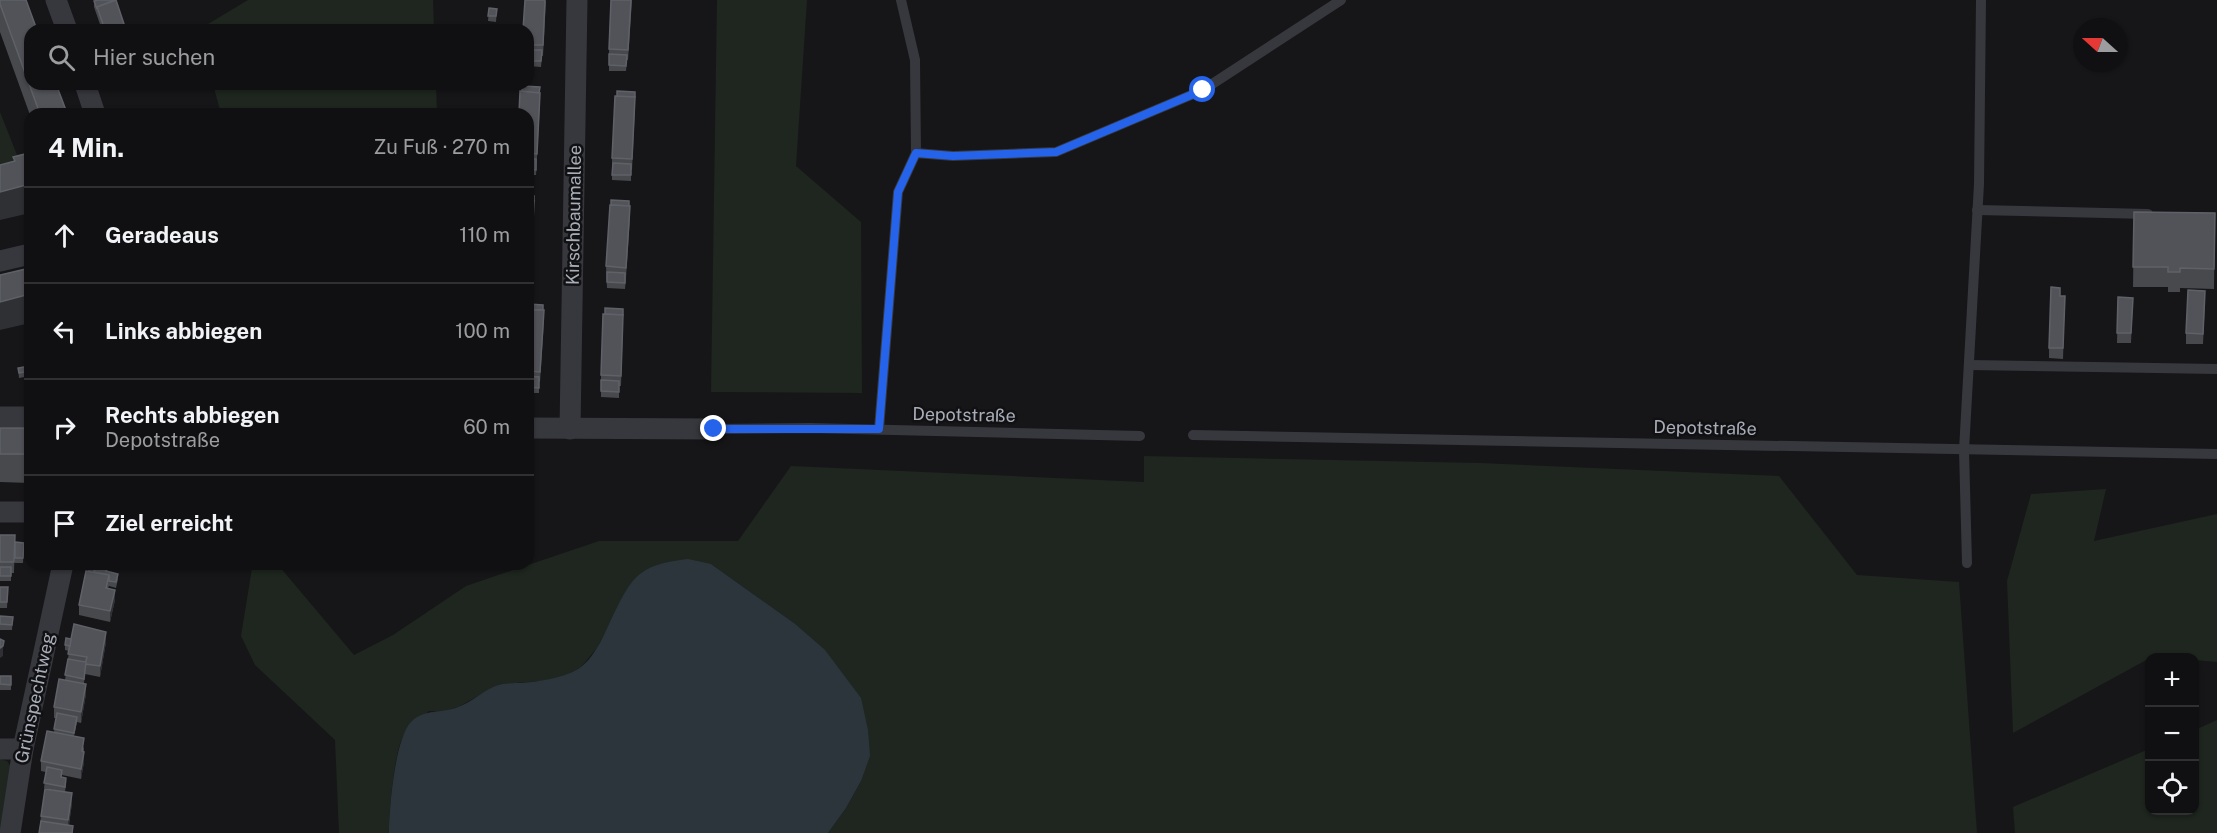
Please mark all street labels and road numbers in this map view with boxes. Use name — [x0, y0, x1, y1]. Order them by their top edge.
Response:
street label: Kirschbaumallee — [562, 145, 585, 285]
street label: Depotstraße — [912, 403, 1016, 426]
street label: Depotstraße — [1653, 416, 1757, 439]
street label: Grünspechtweg — [10, 631, 59, 765]

